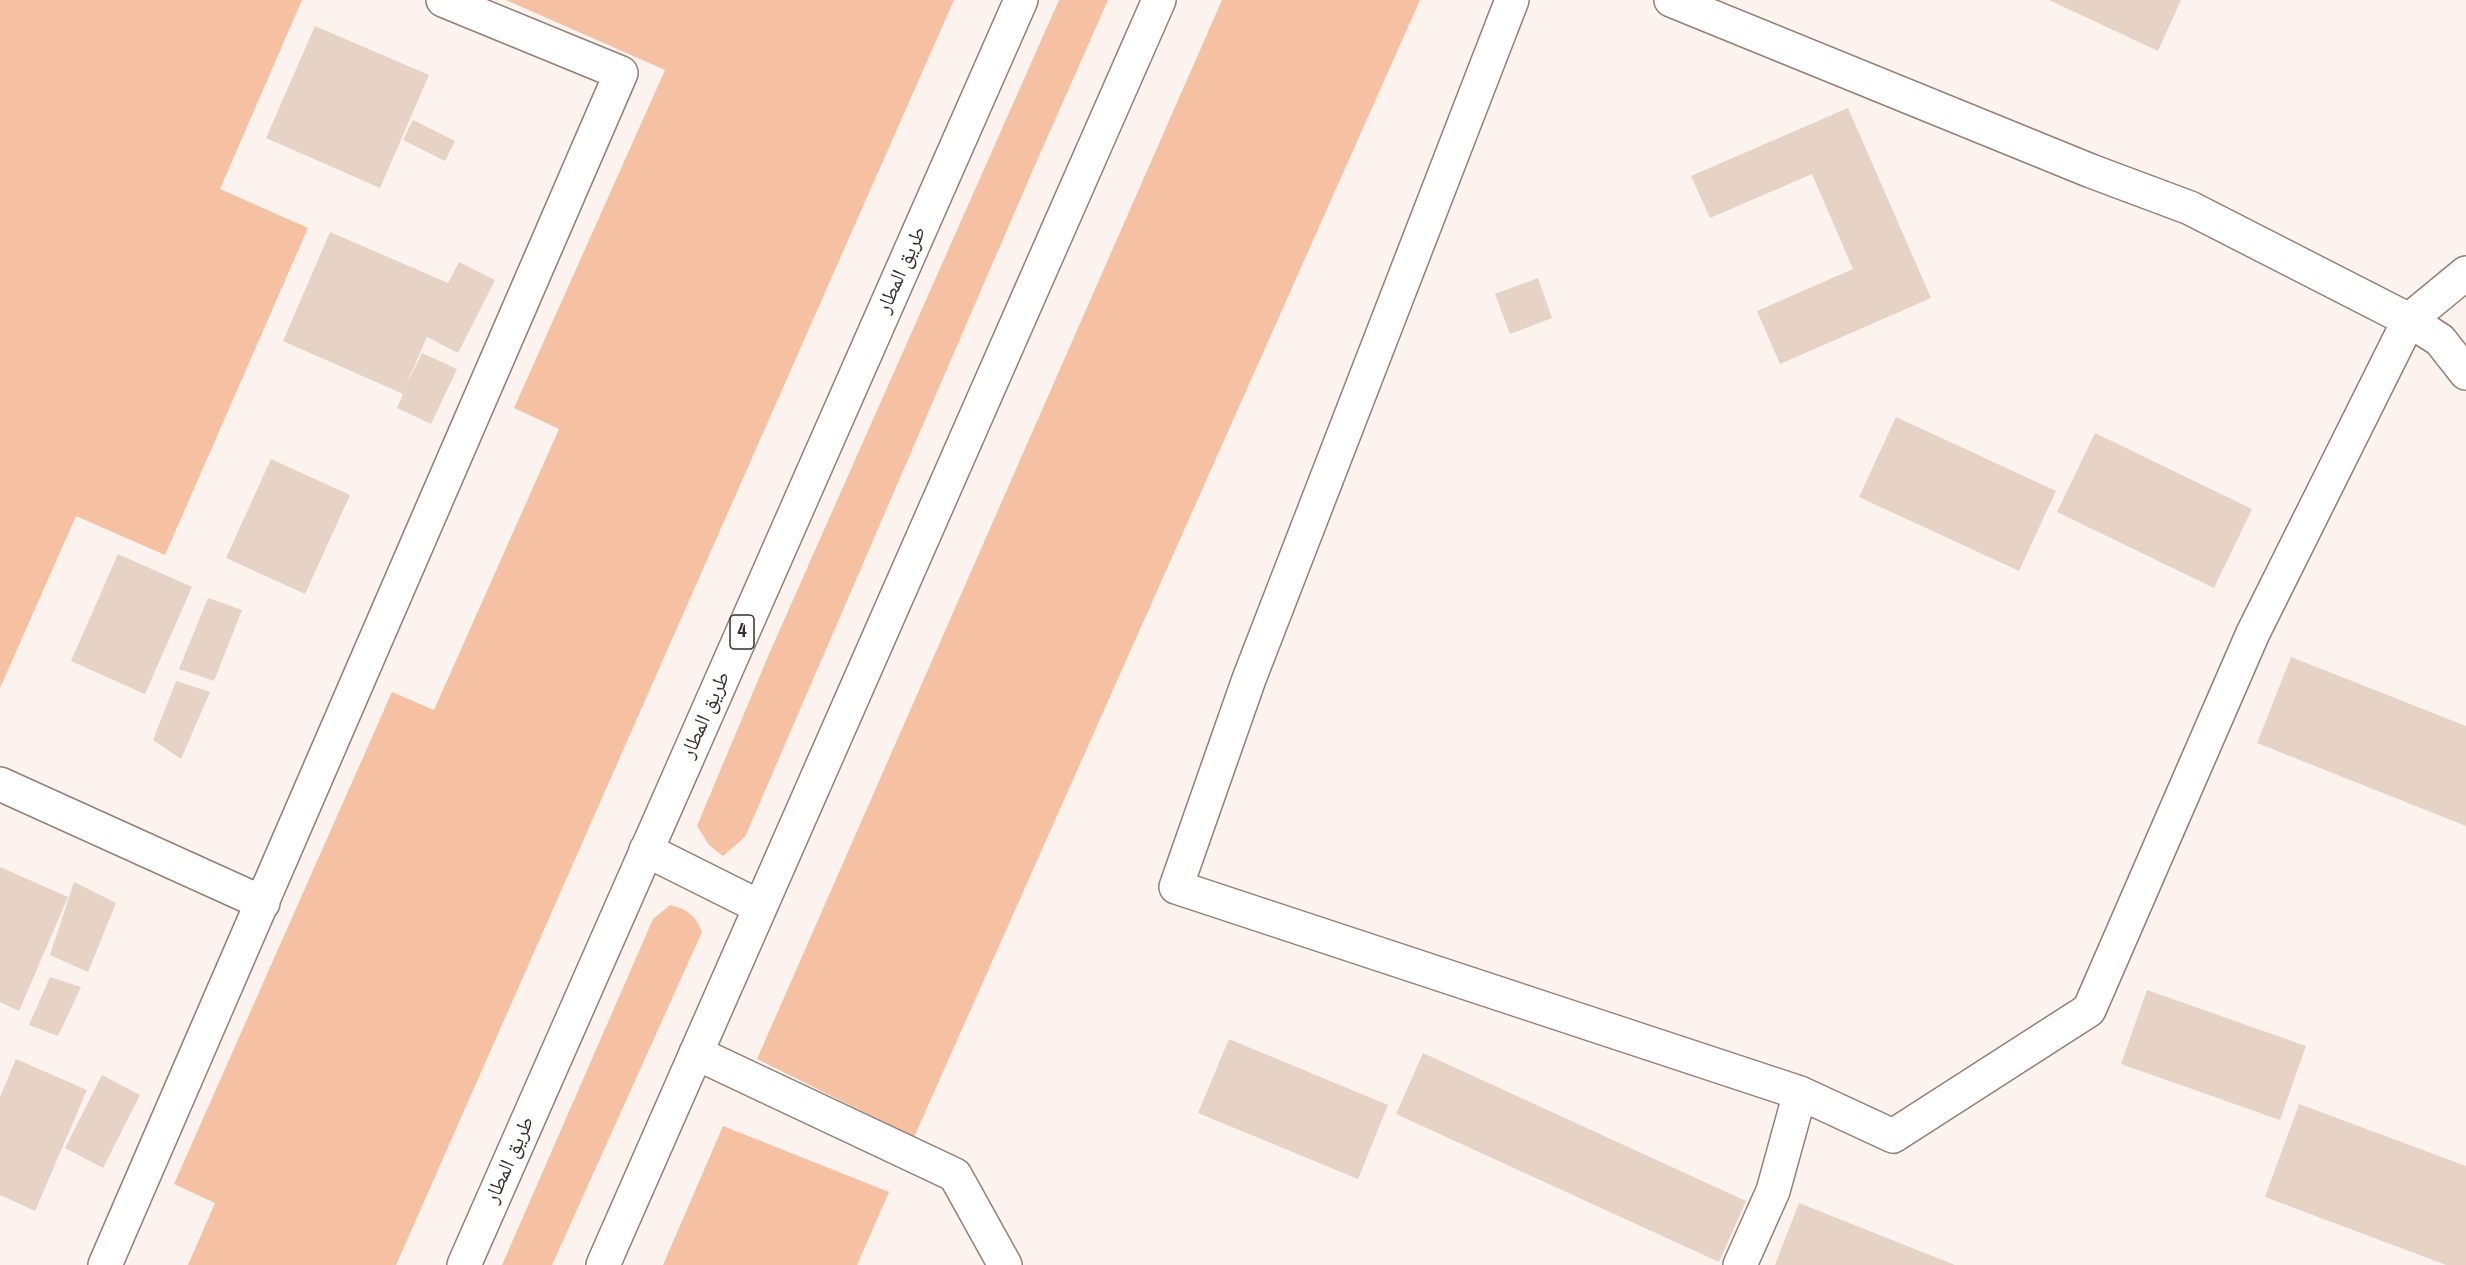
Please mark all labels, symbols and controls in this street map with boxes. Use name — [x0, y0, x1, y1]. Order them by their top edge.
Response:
street label: طريق المطار — [872, 223, 932, 317]
road number: 4 — [730, 615, 754, 649]
street label: طريق المطار — [676, 668, 736, 762]
street label: طريق المطار — [480, 1113, 540, 1207]

